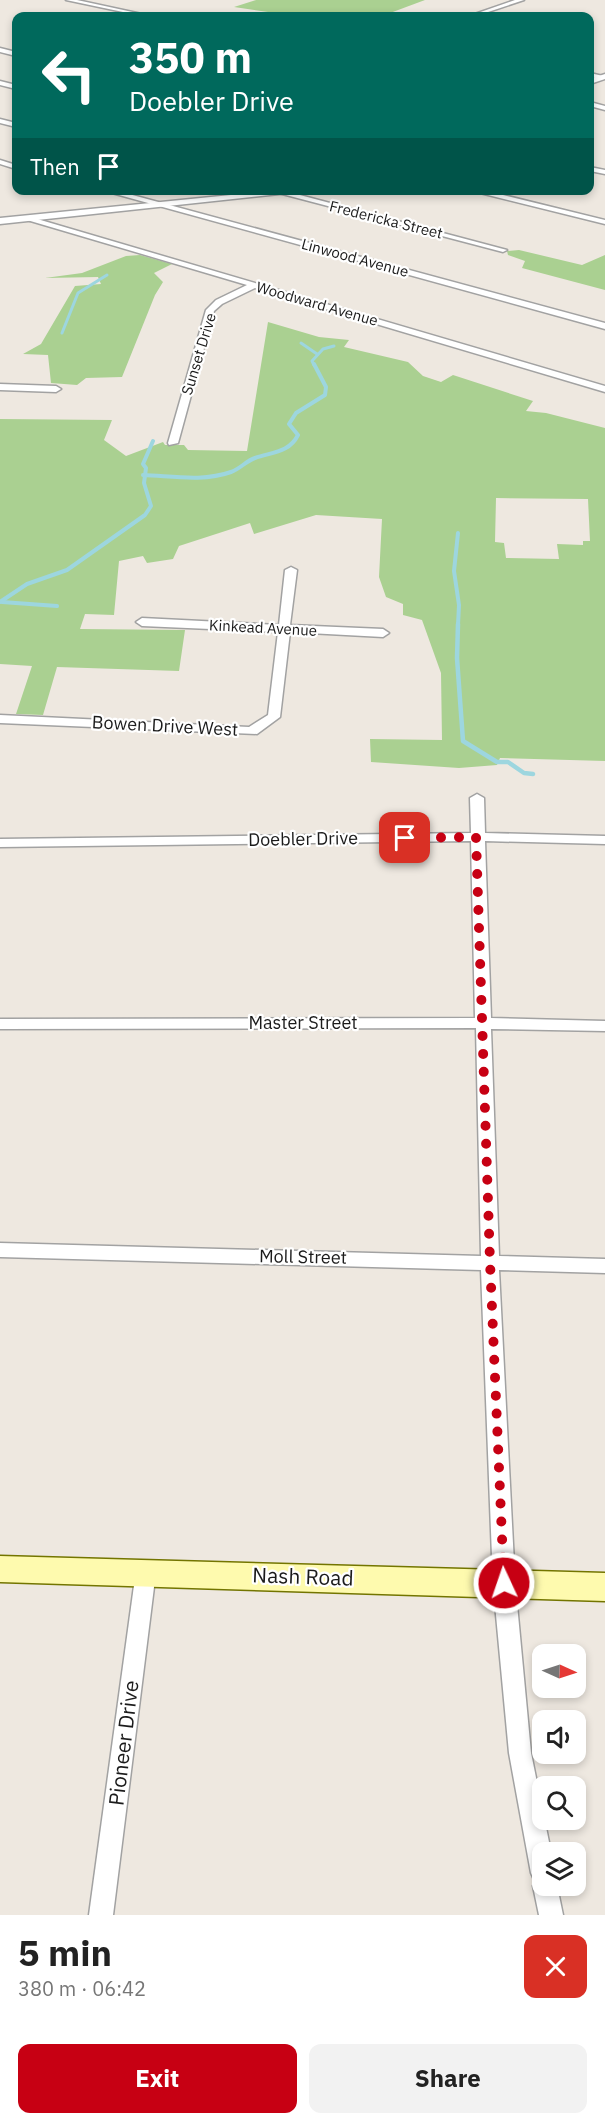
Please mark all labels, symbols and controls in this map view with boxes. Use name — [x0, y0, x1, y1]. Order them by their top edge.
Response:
text: 350 m — [129, 30, 252, 85]
icon: left — [30, 36, 108, 114]
text: Doebler Drive — [129, 83, 294, 118]
icon: arrive — [92, 150, 125, 183]
text: Then — [30, 152, 80, 181]
street label: Fredericka Street — [328, 196, 445, 243]
street label: Linwood Avenue — [299, 234, 411, 281]
street label: Woodward Avenue — [254, 277, 380, 330]
street label: Sunset Drive — [177, 310, 220, 397]
street label: Kinkead Avenue — [209, 615, 317, 640]
street label: Bowen Drive West — [91, 710, 239, 741]
pin — [379, 812, 430, 863]
icon: arrive — [388, 821, 421, 854]
street label: Doebler Drive — [248, 826, 358, 851]
street label: Master Street — [248, 1011, 358, 1034]
street label: Moll Street — [259, 1244, 347, 1269]
position arrow — [472, 1551, 536, 1615]
street label: Nash Road — [252, 1560, 354, 1592]
north arrow — [532, 1644, 586, 1698]
map controls — [532, 1644, 586, 1896]
street label: Pioneer Drive — [101, 1679, 145, 1807]
button: sound — [532, 1710, 586, 1764]
button: search — [532, 1776, 586, 1830]
button: layers — [532, 1842, 586, 1896]
text: 5 min — [18, 1929, 112, 1976]
button: close — [524, 1935, 587, 1998]
text: 380 m · 06:42 — [18, 1975, 146, 2002]
button: Exit — [18, 2044, 297, 2113]
button: Share — [309, 2044, 587, 2113]

